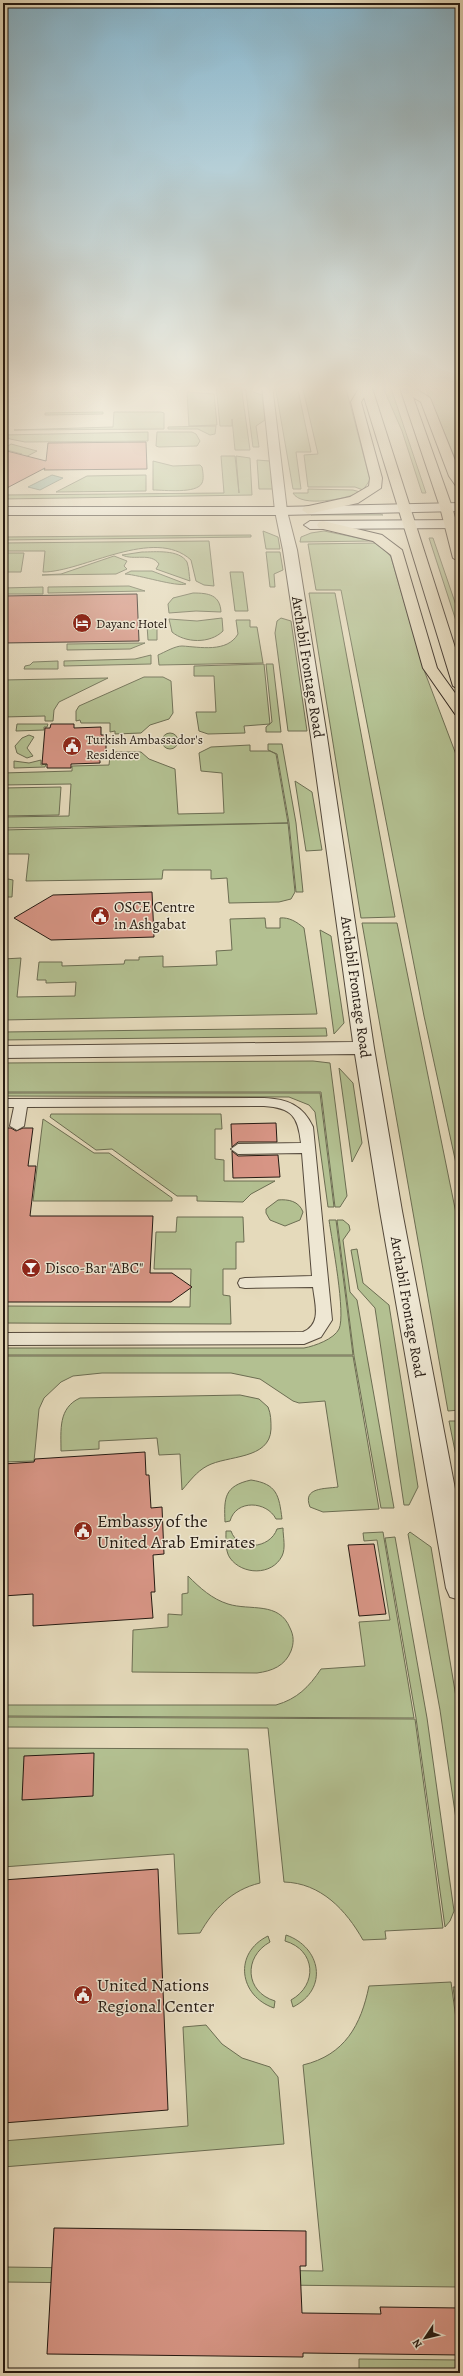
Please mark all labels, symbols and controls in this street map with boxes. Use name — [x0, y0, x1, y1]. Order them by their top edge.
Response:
street label: Archabil Frontage Road — [287, 594, 329, 740]
hotel icon: Dayanc Hotel — [71, 612, 93, 634]
place label: Dayanc Hotel — [96, 615, 167, 632]
place label: Turkish Ambassador's Residence — [86, 731, 203, 763]
public building icon: Turkish Ambassador's Residence — [61, 735, 83, 757]
place label: OSCE Centre in Ashgabat — [114, 897, 195, 934]
public building icon: OSCE Centre in Ashgabat — [89, 905, 111, 927]
street label: Archabil Frontage Road — [336, 914, 376, 1060]
street label: Archabil Frontage Road — [386, 1234, 430, 1380]
bar icon: Disco-Bar "ABC" — [20, 1257, 42, 1279]
place label: Disco-Bar "ABC" — [45, 1258, 144, 1278]
place label: Embassy of the United Arab Emirates — [97, 1509, 256, 1554]
public building icon: Embassy of the United Arab Emirates — [72, 1520, 94, 1542]
place label: United Nations Regional Center — [97, 1973, 214, 2018]
public building icon: United Nations Regional Center — [72, 1984, 94, 2006]
north arrow — [405, 2318, 445, 2358]
text: N — [409, 2336, 426, 2351]

